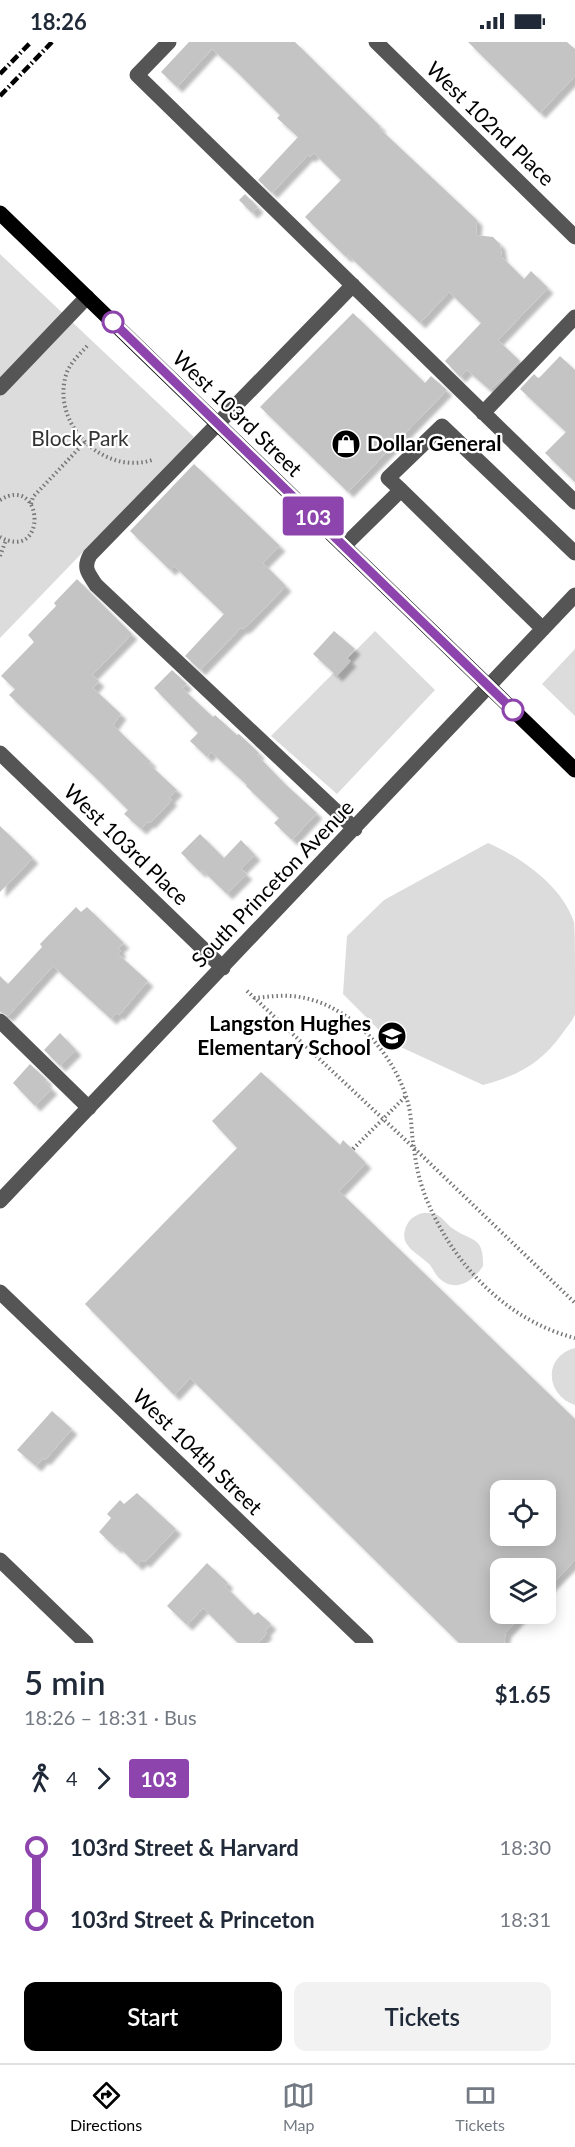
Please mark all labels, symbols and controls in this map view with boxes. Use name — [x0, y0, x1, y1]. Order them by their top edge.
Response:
text: 18:26 — [30, 8, 87, 35]
street label: West 102nd Place — [422, 56, 560, 190]
unlabelled marker — [102, 311, 124, 333]
street label: West 103rd Street — [168, 345, 308, 481]
park label: Block Park — [31, 425, 129, 450]
shop icon: Dollar General — [330, 428, 362, 460]
place label: Dollar General — [367, 430, 501, 455]
line badge: 103 — [278, 496, 348, 536]
text: 103 — [295, 504, 331, 529]
unlabelled marker — [502, 699, 524, 721]
street label: West 103rd Place — [60, 778, 195, 910]
street label: South Princeton Avenue — [186, 794, 358, 972]
place label: Langston Hughes Elementary School — [197, 1010, 371, 1059]
school or university icon: Langston Hughes Elementary School — [376, 1020, 408, 1052]
street label: West 104th Street — [128, 1383, 268, 1519]
map controls — [490, 1480, 556, 1624]
button: locate — [490, 1480, 556, 1546]
button: layers — [490, 1558, 556, 1624]
text: 5 min — [24, 1662, 105, 1702]
text: $1.65 — [495, 1681, 551, 1708]
text: 18:26 – 18:31 · Bus — [24, 1705, 197, 1729]
icon: walk — [24, 1762, 57, 1795]
icon: forward — [87, 1762, 120, 1795]
text: 4 — [66, 1766, 78, 1790]
text: 103 — [141, 1766, 177, 1791]
text: 103rd Street & Harvard — [70, 1834, 299, 1861]
text: 18:30 — [500, 1835, 551, 1859]
text: 103rd Street & Princeton — [70, 1906, 315, 1933]
text: 18:31 — [500, 1907, 551, 1931]
button: Start — [24, 1982, 282, 2051]
button: Tickets — [294, 1982, 551, 2051]
tab: Directions — [70, 2079, 142, 2134]
tab: Map — [282, 2079, 315, 2134]
tab: Tickets — [455, 2079, 505, 2134]

